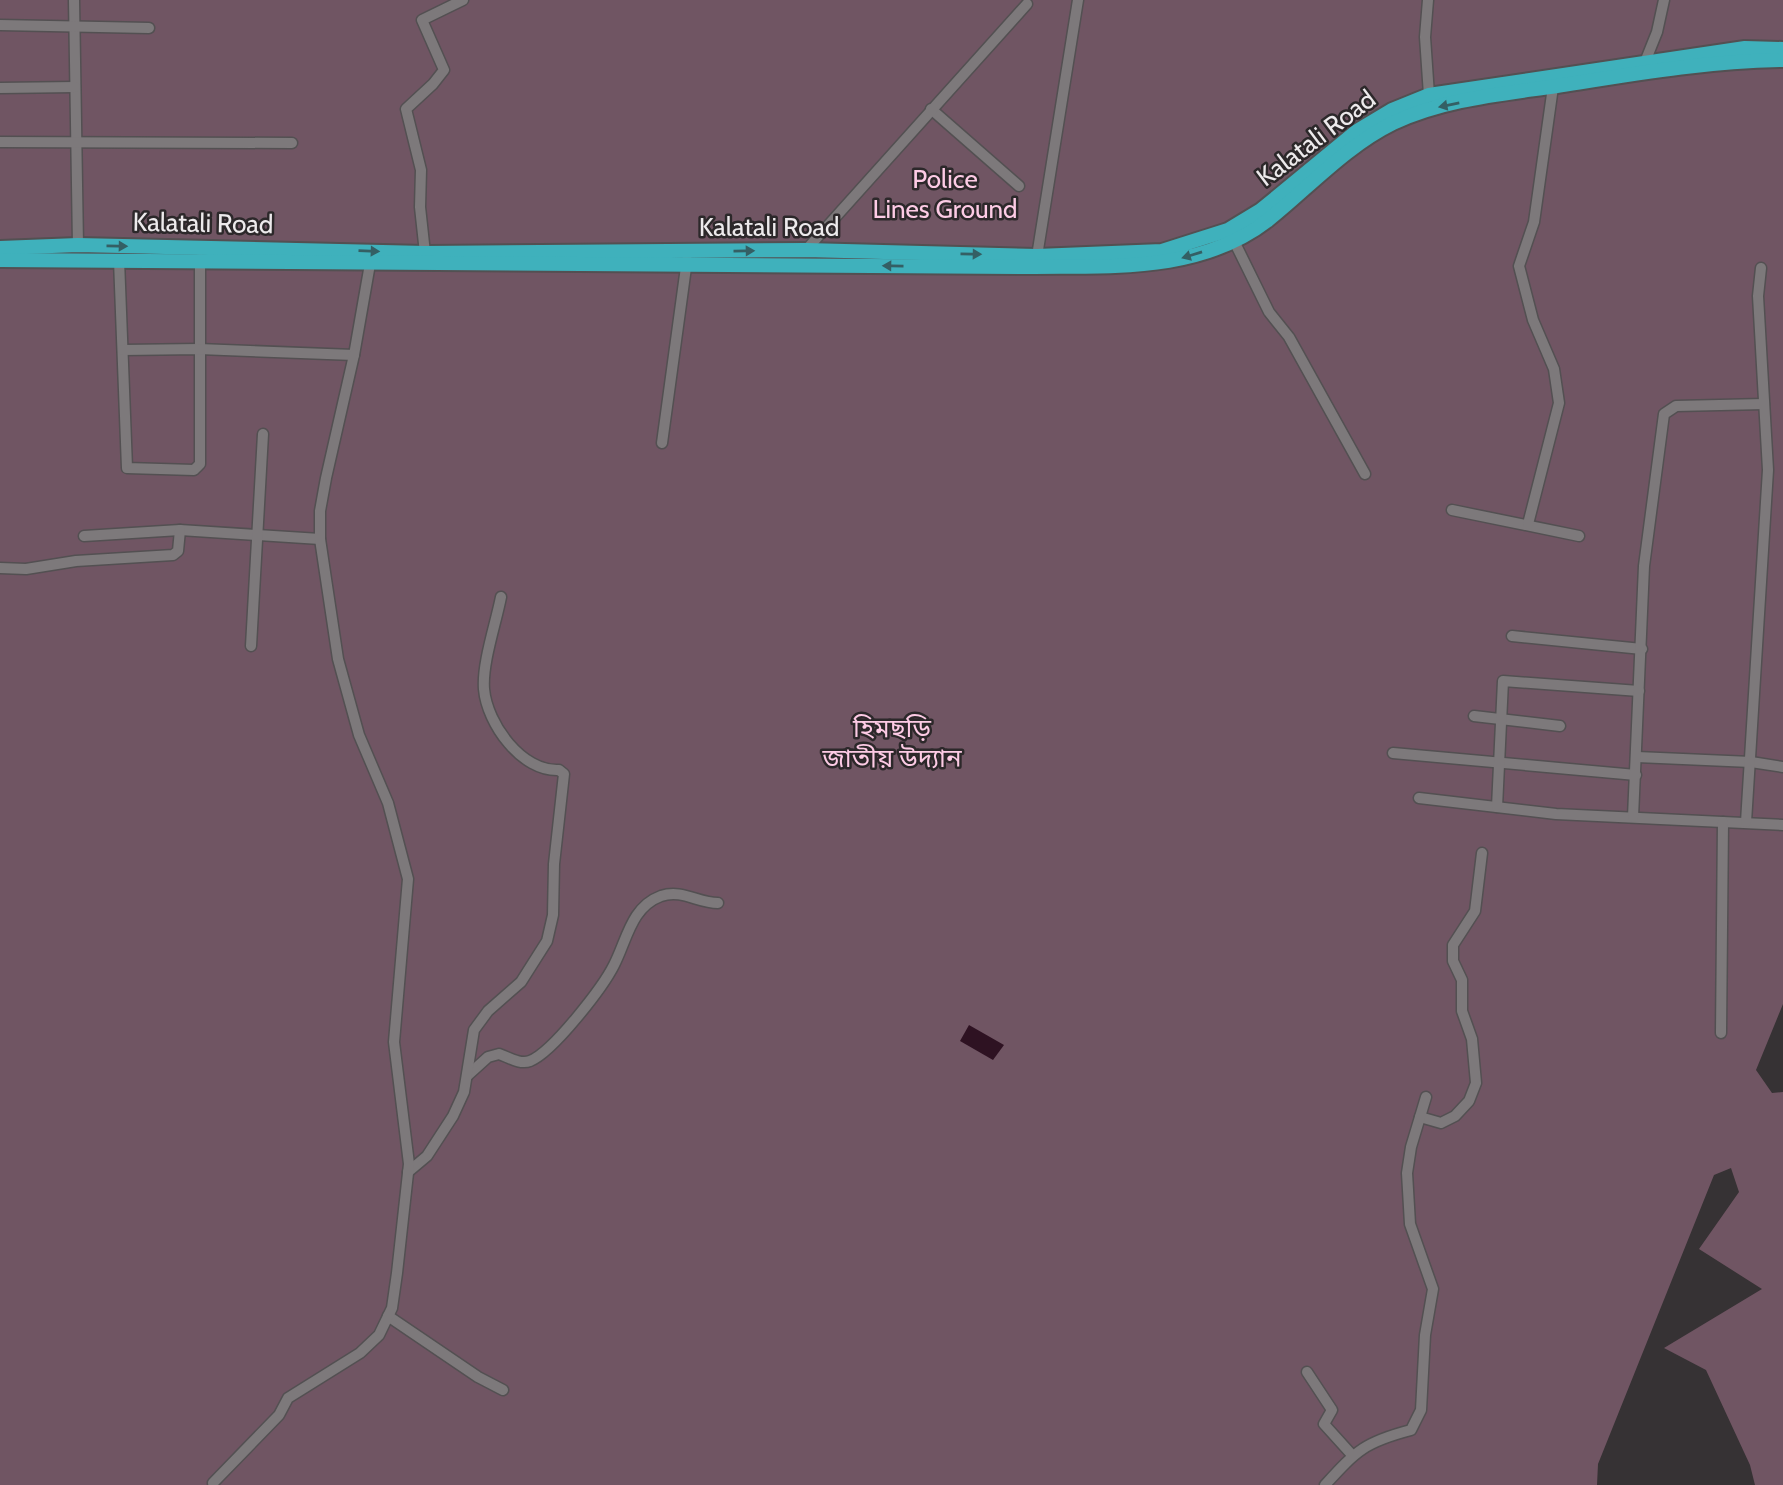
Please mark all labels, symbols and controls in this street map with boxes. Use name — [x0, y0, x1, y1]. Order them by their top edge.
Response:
street label: Kalatali Road — [1250, 83, 1382, 193]
one-way arrow — [1438, 100, 1460, 111]
park label: Police Lines Ground — [872, 163, 1018, 225]
street label: Kalatali Road — [132, 206, 274, 240]
street label: Kalatali Road — [699, 211, 839, 243]
one-way arrow — [106, 241, 128, 252]
one-way arrow — [358, 245, 380, 257]
one-way arrow — [733, 245, 755, 257]
one-way arrow — [960, 248, 982, 260]
one-way arrow — [1182, 250, 1203, 260]
one-way arrow — [882, 260, 904, 272]
park label: হিমছড়ি জাতীয় উদ্যান — [821, 712, 962, 774]

